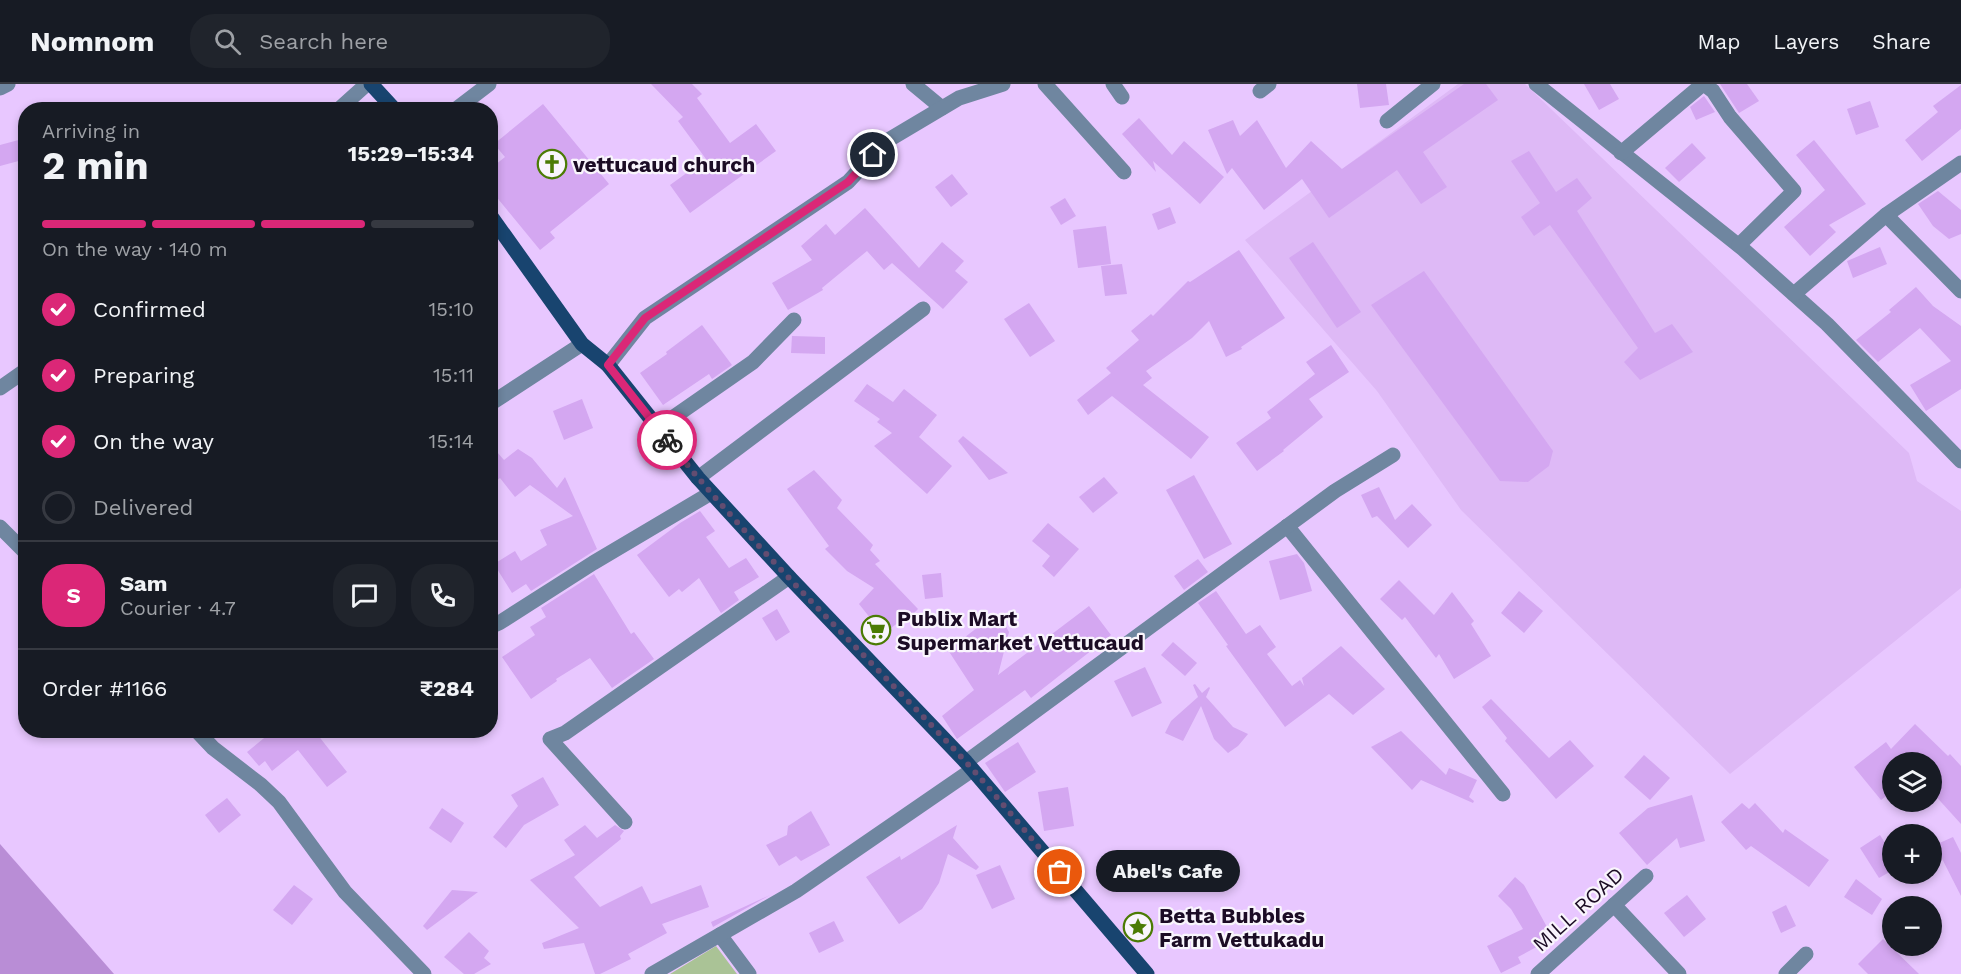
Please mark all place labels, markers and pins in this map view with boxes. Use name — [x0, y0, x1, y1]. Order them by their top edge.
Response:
pin — [847, 129, 898, 180]
church icon: vettucaud church — [536, 148, 568, 180]
place label: vettucaud church — [572, 152, 755, 177]
place label: Publix Mart Supermarket Vettucaud — [897, 606, 1144, 655]
supermarket icon: Publix Mart Supermarket Vettucaud — [860, 614, 892, 646]
pin — [1034, 846, 1085, 897]
callout: Abel's Cafe — [1096, 851, 1240, 893]
place label: Betta Bubbles Farm Vettukadu — [1159, 903, 1324, 952]
place icon: Betta Bubbles Farm Vettukadu — [1122, 911, 1154, 943]

